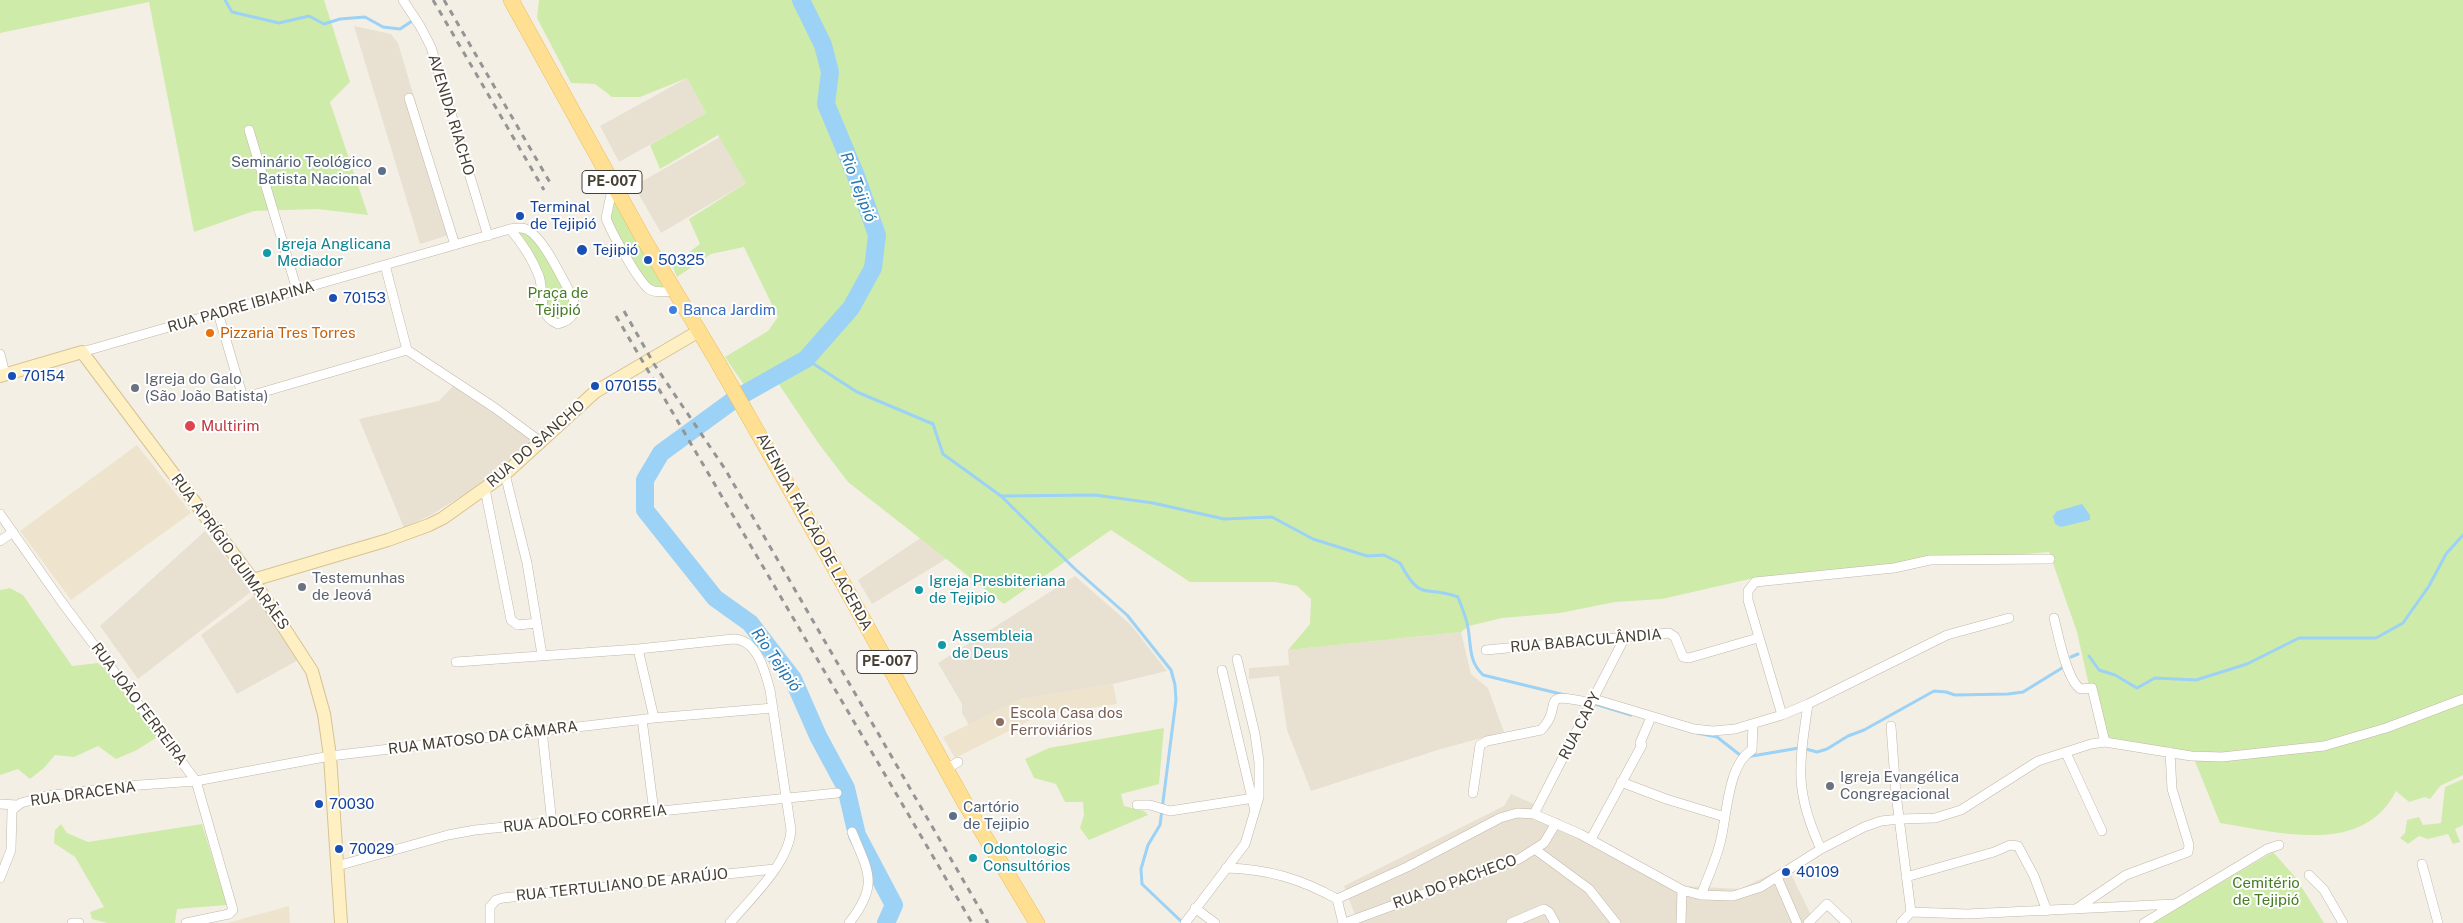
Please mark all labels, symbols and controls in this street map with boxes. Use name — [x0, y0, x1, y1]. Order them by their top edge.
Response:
street label: AVENIDA RIACHO — [424, 52, 478, 178]
water label: Rio Tejipió — [836, 149, 880, 225]
place label: Seminário Teológico Batista Nacional — [231, 153, 372, 188]
marker: Seminário Teológico Batista Nacional — [376, 165, 388, 177]
road number: PE-007 — [582, 170, 642, 193]
place label: Terminal de Tejipió — [530, 198, 596, 233]
marker: Terminal de Tejipió — [514, 210, 526, 222]
place label: Igreja Anglicana Mediador — [277, 235, 391, 270]
place label: Tejipió — [593, 241, 638, 259]
marker: Tejipió — [575, 243, 589, 257]
marker: Igreja Anglicana Mediador — [261, 247, 273, 259]
place label: 50325 — [658, 251, 705, 269]
marker: 50325 — [642, 254, 654, 266]
street label: RUA PADRE IBIAPINA — [165, 277, 317, 337]
park label: Praça de Tejipió — [528, 284, 588, 319]
place label: 70153 — [343, 289, 386, 307]
marker: 70153 — [327, 292, 339, 304]
place label: Banca Jardim — [683, 301, 776, 319]
marker: Banca Jardim — [667, 304, 679, 316]
place label: Pizzaria Tres Torres — [220, 324, 356, 342]
marker: Pizzaria Tres Torres — [204, 327, 216, 339]
place label: 70154 — [22, 367, 65, 385]
marker: 70154 — [6, 370, 18, 382]
place label: Igreja do Galo (São João Batista) — [145, 370, 268, 405]
place label: 070155 — [605, 377, 657, 395]
marker: 070155 — [589, 380, 601, 392]
marker: Igreja do Galo (São João Batista) — [129, 382, 141, 394]
street label: RUA DO SANCHO — [483, 397, 589, 491]
place label: Multirim — [201, 417, 259, 435]
marker: Multirim — [183, 419, 197, 433]
street label: AVENIDA FALCÃO DE LACERDA — [752, 430, 876, 634]
street label: RUA APRÍGIO GUIMARÃES — [167, 470, 293, 634]
place label: Testemunhas de Jeová — [312, 569, 405, 604]
place label: Igreja Presbiteriana de Tejipio — [929, 572, 1066, 607]
marker: Testemunhas de Jeová — [296, 581, 308, 593]
marker: Igreja Presbiteriana de Tejipio — [913, 584, 925, 596]
water label: Rio Tejipió — [747, 624, 805, 696]
street label: RUA BABACULÂNDIA — [1510, 625, 1662, 657]
place label: Assembleia de Deus — [952, 627, 1033, 662]
street label: RUA JOÃO FERREIRA — [87, 639, 191, 769]
marker: Assembleia de Deus — [936, 639, 948, 651]
road number: PE-007 — [857, 650, 917, 674]
street label: RUA CAPY — [1555, 689, 1605, 763]
place label: Escola Casa dos Ferroviários — [1010, 704, 1123, 739]
marker: Escola Casa dos Ferroviários — [994, 716, 1006, 728]
street label: RUA MATOSO DA CÂMARA — [387, 717, 579, 759]
place label: Igreja Evangélica Congregacional — [1840, 768, 1959, 803]
street label: RUA DRACENA — [29, 778, 137, 810]
marker: Igreja Evangélica Congregacional — [1824, 780, 1836, 792]
place label: 70030 — [329, 795, 374, 813]
marker: 70030 — [313, 798, 325, 810]
place label: Cartório de Tejipio — [963, 798, 1029, 833]
street label: RUA ADOLFO CORREIA — [502, 801, 668, 837]
marker: Cartório de Tejipio — [947, 810, 959, 822]
place label: 70029 — [349, 840, 394, 858]
place label: Odontologic Consultórios — [983, 840, 1070, 875]
marker: 70029 — [333, 843, 345, 855]
street label: RUA DO PACHECO — [1391, 851, 1519, 913]
marker: Odontologic Consultórios — [967, 852, 979, 864]
place label: 40109 — [1796, 863, 1839, 881]
street label: RUA TERTULIANO DE ARAÚJO — [515, 865, 729, 905]
marker: 40109 — [1780, 866, 1792, 878]
park label: Cemitério de Tejipió — [2232, 874, 2300, 909]

